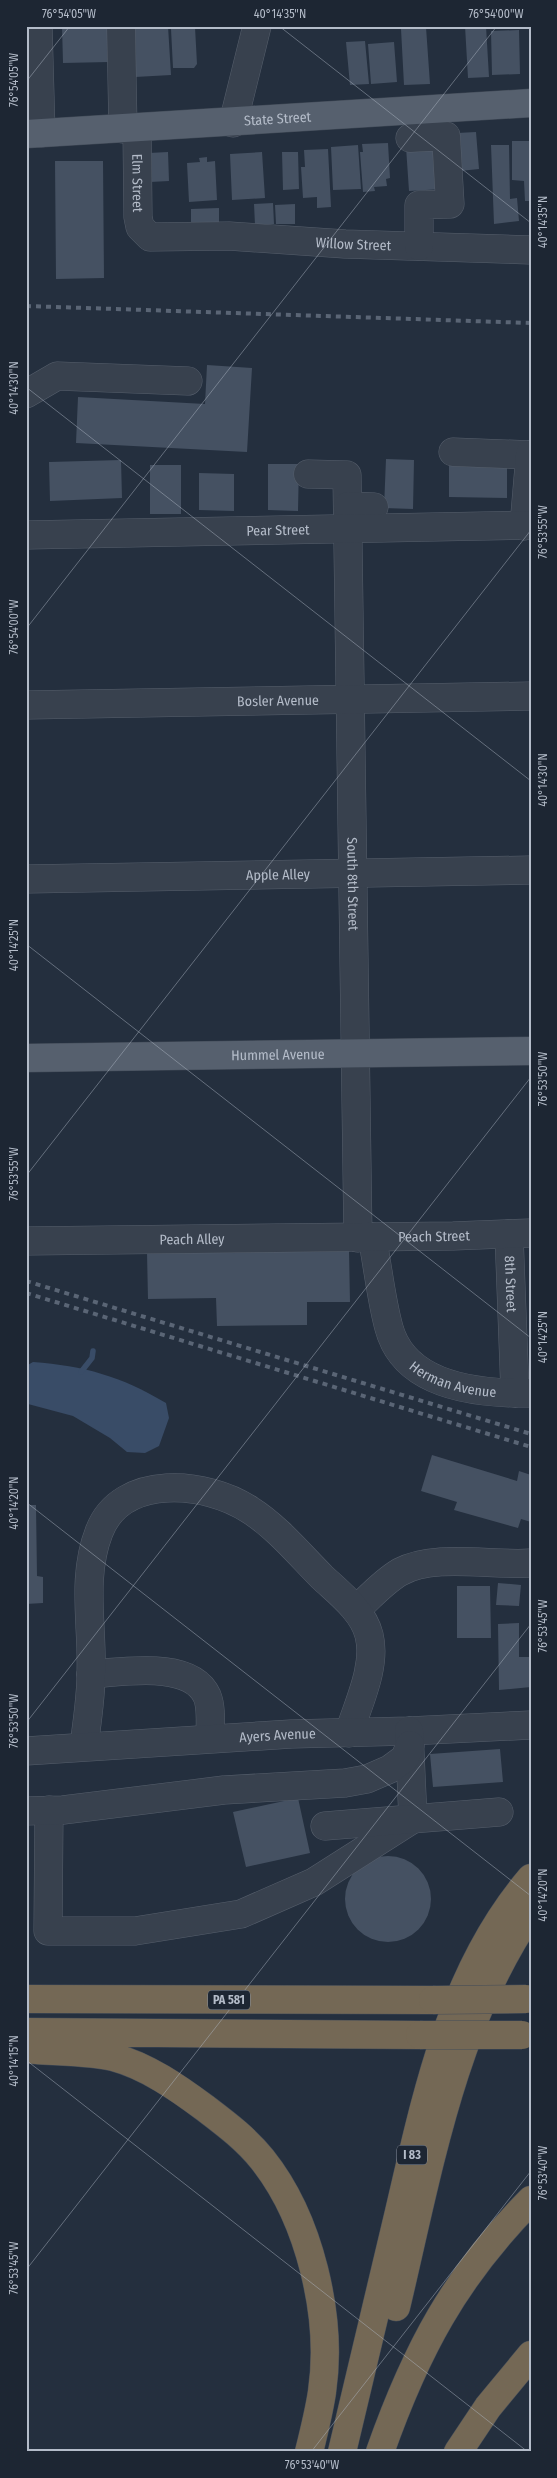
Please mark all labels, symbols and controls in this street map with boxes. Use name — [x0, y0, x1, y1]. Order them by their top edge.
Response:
text: 76°54'05"W — [42, 7, 96, 21]
text: 40°14'35"N — [254, 7, 306, 21]
text: 76°54'00"W — [469, 7, 523, 21]
text: 76°54'05"W — [7, 53, 21, 107]
street label: State Street — [243, 108, 312, 129]
street label: Elm Street — [129, 154, 146, 213]
text: 40°14'35"N — [536, 196, 550, 248]
street label: Willow Street — [315, 233, 392, 254]
text: 40°14'30"N — [7, 361, 21, 415]
text: 76°53'55"W — [536, 505, 550, 559]
street label: Pear Street — [246, 521, 310, 539]
text: 76°54'00"W — [7, 600, 21, 654]
street label: Bosler Avenue — [237, 691, 319, 710]
text: 40°14'30"N — [536, 753, 550, 807]
street label: South 8th Street — [344, 837, 362, 931]
street label: Apple Alley — [246, 865, 311, 884]
text: 40°14'25"N — [7, 919, 21, 971]
street label: Hummel Avenue — [231, 1045, 325, 1064]
text: 76°53'50"W — [536, 1052, 550, 1106]
text: 76°53'55"W — [7, 1147, 21, 1201]
street label: Peach Street — [398, 1227, 471, 1245]
street label: Peach Alley — [159, 1230, 225, 1248]
street label: 8th Street — [501, 1255, 520, 1313]
text: 40°14'25"N — [536, 1311, 550, 1363]
street label: Herman Avenue — [406, 1357, 497, 1401]
text: 40°14'20"N — [7, 1476, 21, 1530]
text: 76°53'45"W — [536, 1599, 550, 1653]
text: 76°53'50"W — [7, 1694, 21, 1748]
street label: Ayers Avenue — [239, 1725, 316, 1746]
text: 40°14'20"N — [536, 1868, 550, 1922]
road number: PA 581 — [208, 1990, 250, 2010]
text: 40°14'15"N — [7, 2035, 21, 2087]
road number: I 83 — [397, 2146, 427, 2164]
text: 76°53'40"W — [536, 2146, 550, 2200]
text: 76°53'45"W — [7, 2241, 21, 2295]
text: 76°53'40"W — [285, 2458, 339, 2472]

